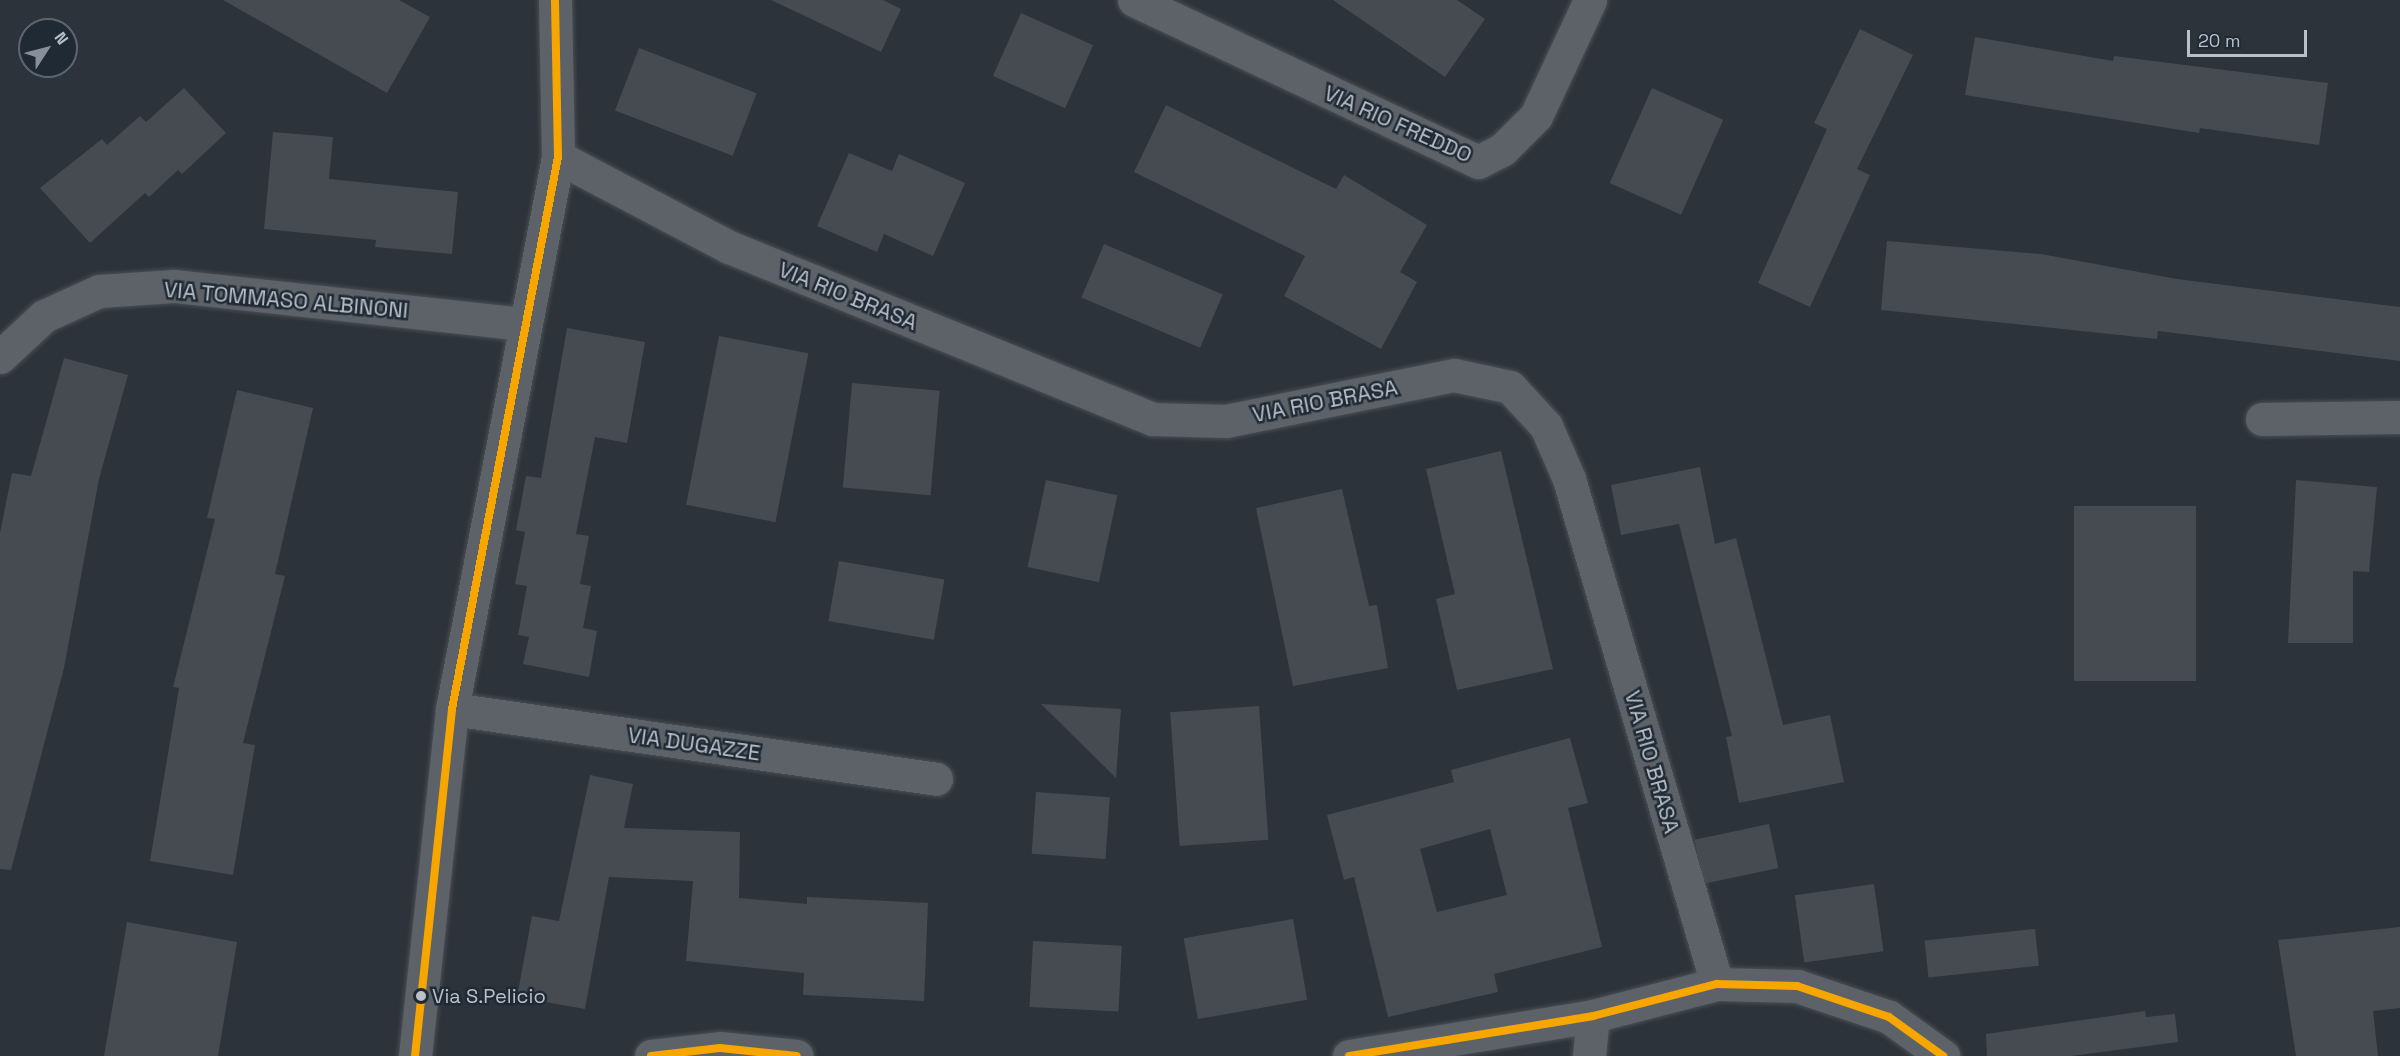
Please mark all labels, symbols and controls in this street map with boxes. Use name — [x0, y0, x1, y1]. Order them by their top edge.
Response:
north arrow — [18, 18, 78, 78]
scale bar — [2190, 18, 2310, 56]
text: N — [50, 28, 73, 49]
text: 20 m — [2198, 29, 2241, 52]
street label: VIA RIO FREDDO — [1320, 79, 1476, 169]
street label: VIA RIO BRASA — [775, 256, 921, 336]
street label: VIA TOMMASO ALBINONI — [162, 276, 410, 324]
street label: VIA RIO BRASA — [1250, 374, 1400, 428]
street label: VIA RIO BRASA — [1619, 687, 1685, 837]
street label: VIA DUGAZZE — [626, 722, 762, 766]
place label: Via S.Pelicio — [432, 984, 546, 1008]
marker: Via S.Pelicio — [415, 990, 427, 1002]

